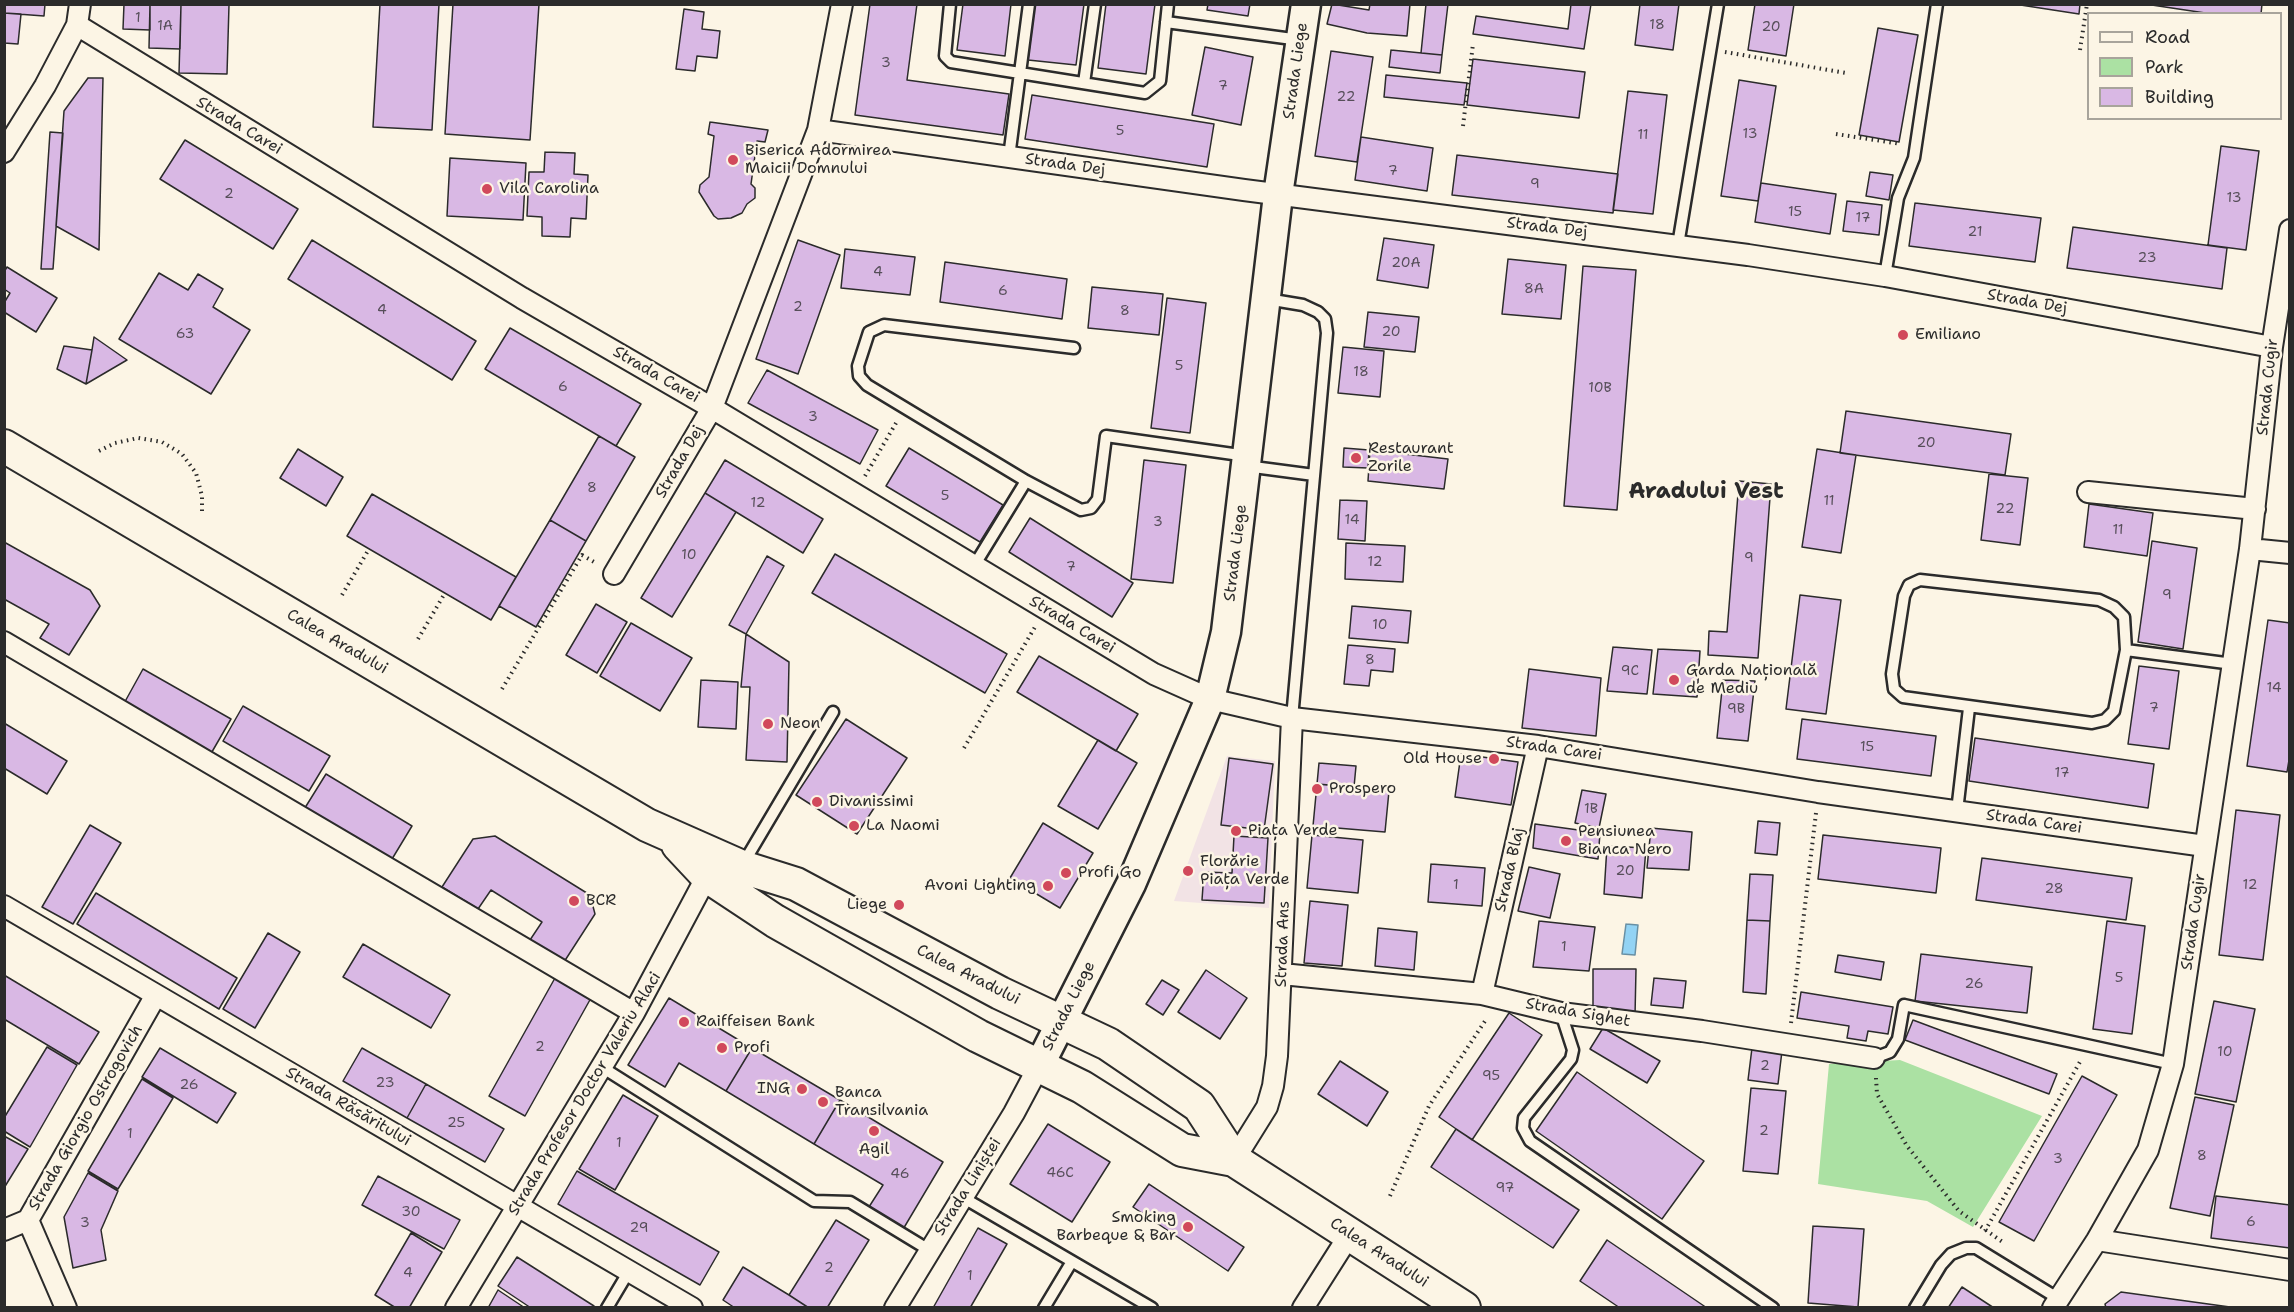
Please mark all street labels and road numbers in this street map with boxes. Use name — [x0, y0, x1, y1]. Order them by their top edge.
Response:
street label: Strada Liege — [1280, 21, 1312, 121]
street label: Strada Carei — [193, 93, 285, 159]
street label: Strada Dej — [1024, 150, 1106, 180]
street label: Strada Dej — [1506, 214, 1588, 242]
street label: Strada Dej — [1986, 286, 2068, 318]
street label: Strada Cugir — [2253, 338, 2283, 436]
street label: Strada Carei — [609, 342, 703, 408]
street label: Strada Dej — [651, 422, 709, 502]
street label: Strada Liege — [1221, 503, 1251, 603]
street label: Strada Carei — [1026, 592, 1118, 658]
street label: Calea Aradului — [283, 605, 391, 679]
street label: Strada Carei — [1505, 733, 1603, 765]
street label: Strada Carei — [1985, 806, 2083, 838]
street label: Strada Blaj — [1491, 826, 1529, 914]
street label: Strada Cugir — [2178, 872, 2210, 972]
street label: Strada Ans — [1272, 900, 1294, 988]
street label: Calea Aradului — [913, 941, 1023, 1009]
street label: Strada Liege — [1038, 958, 1100, 1054]
street label: Strada Profesor Doctor Valeriu Alaci — [504, 969, 666, 1219]
street label: Strada Sighet — [1524, 994, 1632, 1032]
street label: Strada Giorgio Ostrogovich — [25, 1022, 147, 1214]
street label: Strada Răsăritului — [282, 1063, 414, 1151]
street label: Strada Liniștei — [930, 1135, 1006, 1239]
street label: Calea Aradului — [1326, 1214, 1432, 1292]

